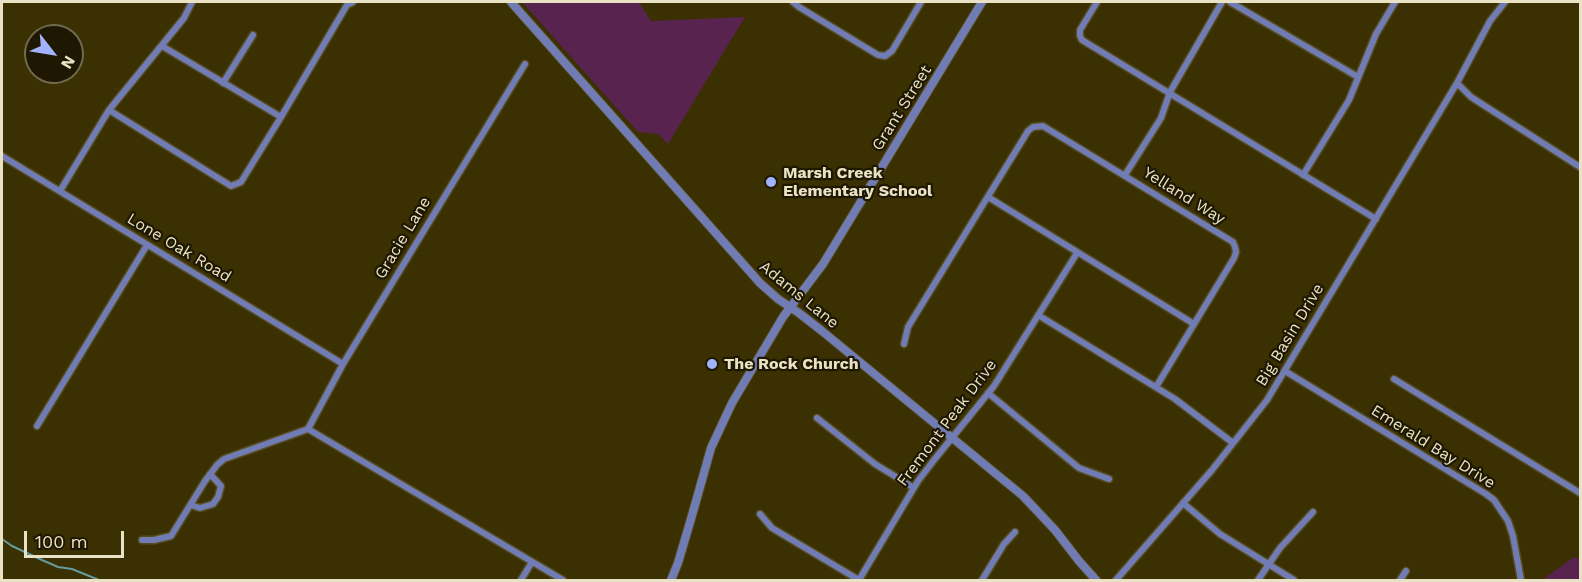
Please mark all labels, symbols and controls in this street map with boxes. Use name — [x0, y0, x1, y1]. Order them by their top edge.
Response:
north arrow — [24, 24, 84, 84]
text: N — [57, 53, 79, 72]
street label: Grant Street — [868, 62, 936, 154]
place label: Marsh Creek Elementary School — [783, 163, 932, 201]
street label: Yelland Way — [1139, 163, 1229, 229]
marker: Marsh Creek Elementary School — [764, 175, 778, 189]
street label: Gracie Lane — [371, 193, 435, 283]
street label: Lone Oak Road — [123, 209, 235, 287]
street label: Adams Lane — [756, 257, 842, 333]
street label: Big Basin Drive — [1252, 280, 1328, 390]
place label: The Rock Church — [724, 354, 859, 374]
street label: Fremont Peak Drive — [893, 356, 1001, 490]
marker: The Rock Church — [705, 357, 719, 371]
street label: Emerald Bay Drive — [1367, 401, 1499, 493]
scale bar — [27, 519, 128, 557]
text: 100 m — [35, 531, 88, 552]

